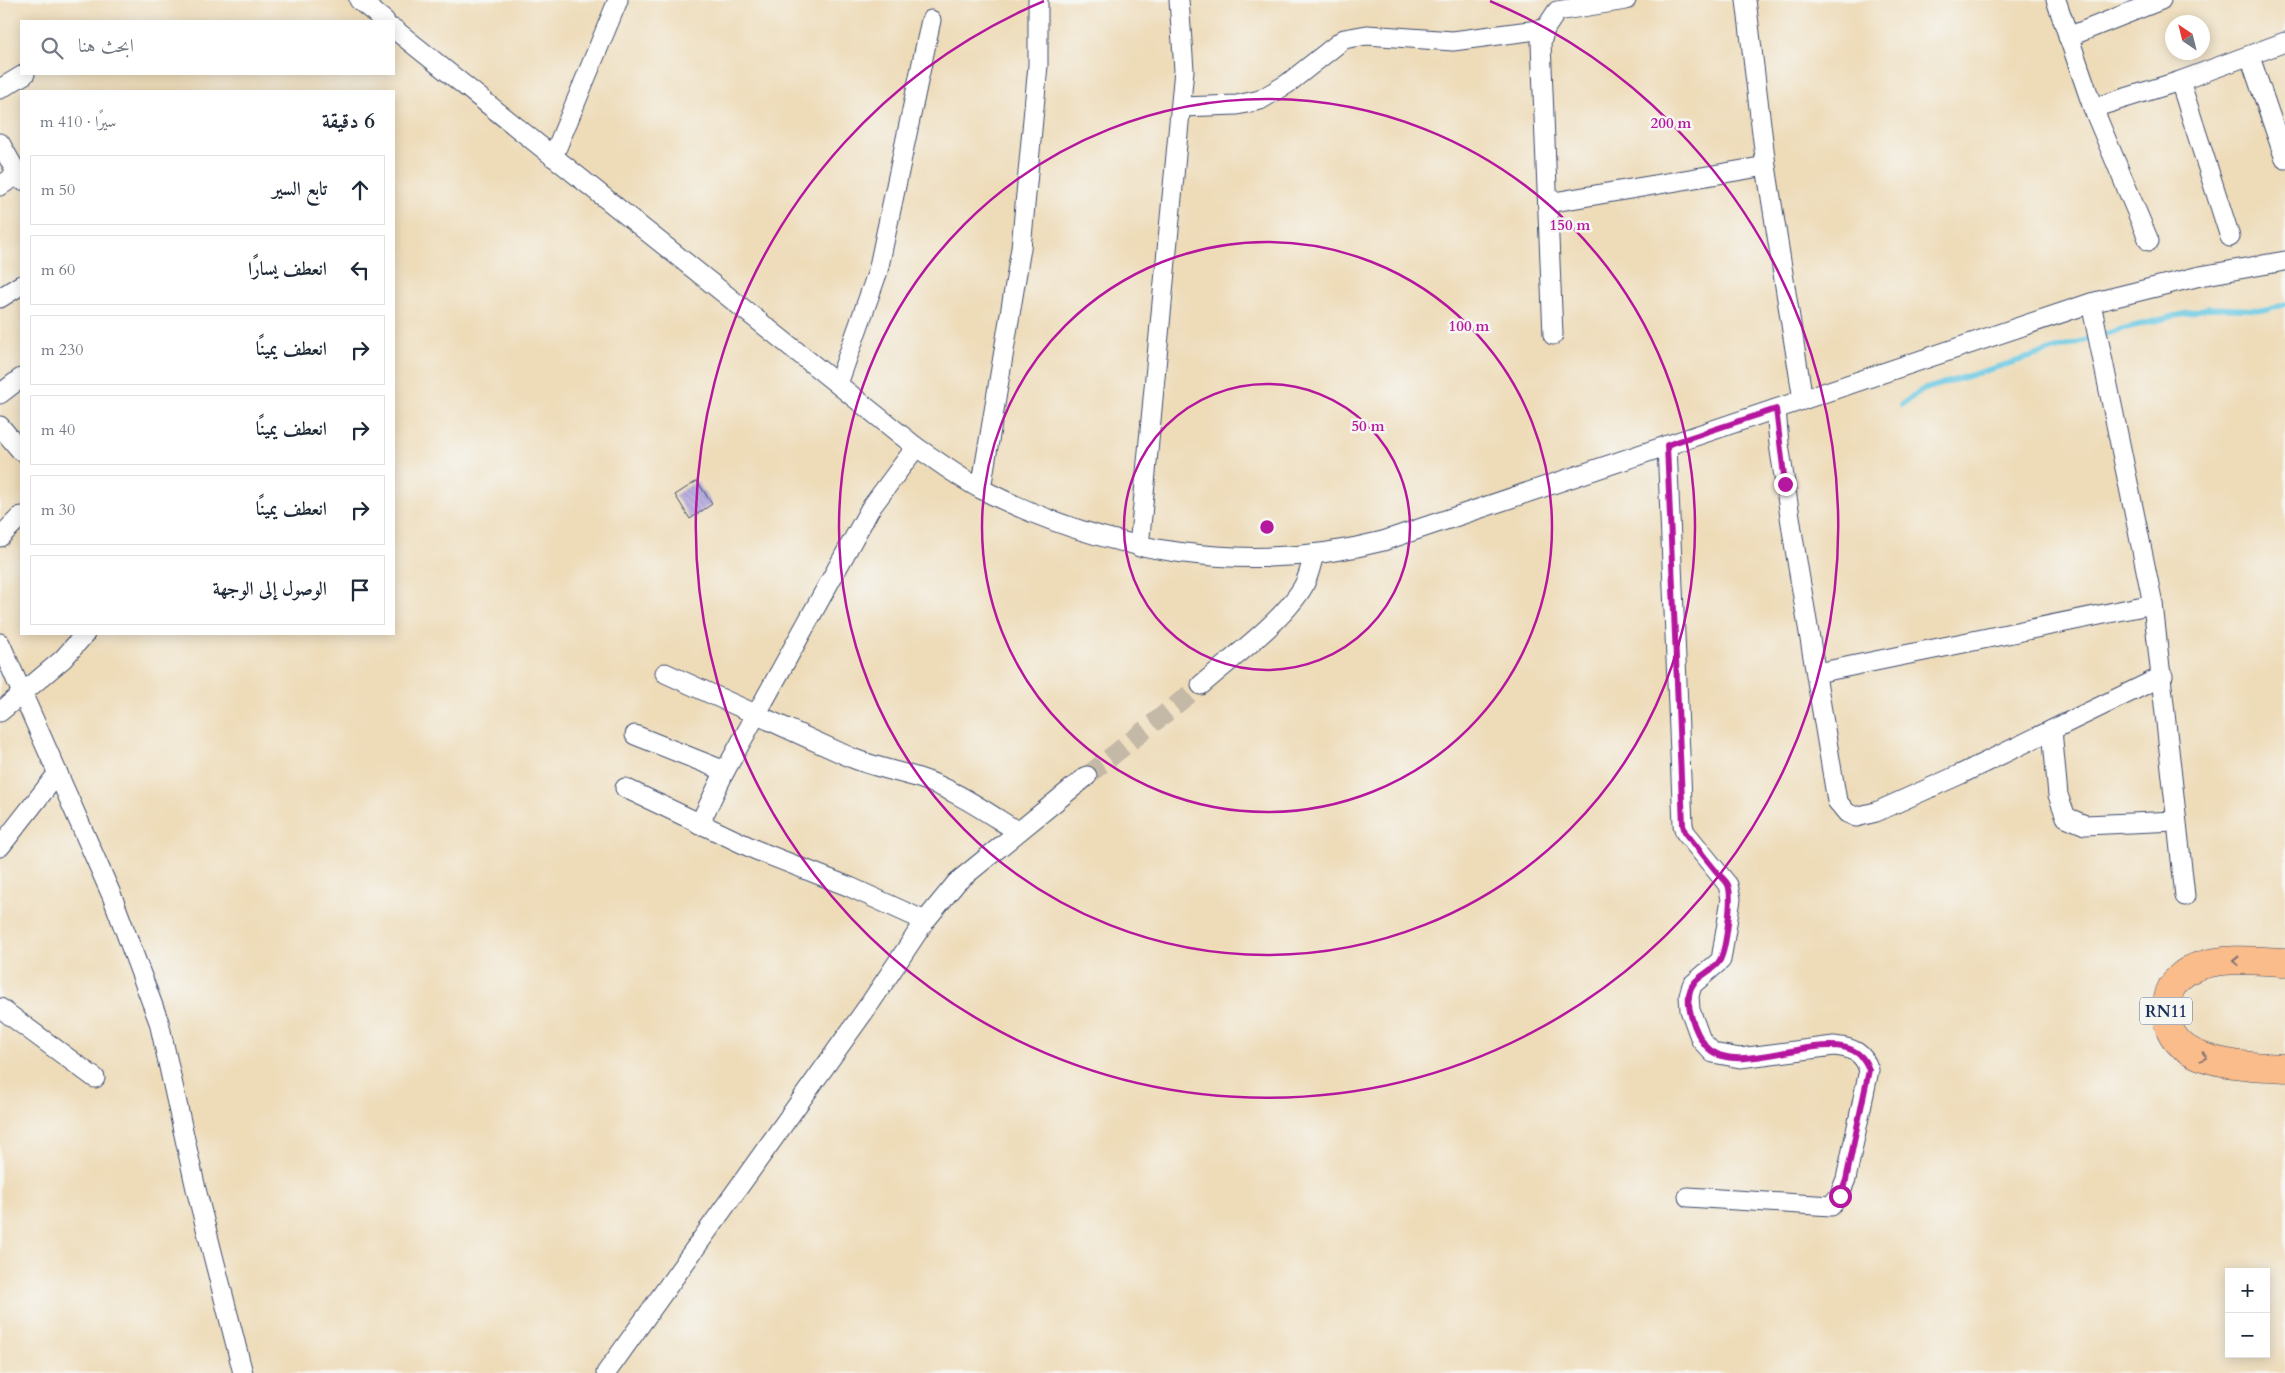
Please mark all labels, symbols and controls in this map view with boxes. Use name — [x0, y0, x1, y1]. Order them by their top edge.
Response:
north arrow — [2165, 15, 2210, 60]
search box — [20, 20, 395, 75]
text: ابحث هنا — [78, 33, 134, 59]
icon: search — [38, 34, 66, 62]
text: 6 دقيقة — [322, 107, 375, 136]
text: سيرًا · 410 m — [40, 111, 116, 133]
text: 200 m — [1651, 113, 1692, 133]
text: تابع السير — [272, 176, 327, 202]
icon: ahead — [346, 176, 374, 204]
text: 50 m — [41, 179, 75, 201]
text: 150 m — [1550, 215, 1591, 235]
text: انعطف يسارًا — [248, 256, 327, 282]
icon: left — [346, 256, 374, 284]
text: 60 m — [41, 259, 75, 281]
text: 100 m — [1449, 316, 1490, 336]
text: انعطف يمينًا — [256, 336, 327, 362]
icon: right — [346, 336, 374, 364]
text: 230 m — [41, 339, 83, 361]
text: انعطف يمينًا — [256, 416, 327, 442]
icon: right — [346, 416, 374, 444]
text: 50 m — [1351, 416, 1385, 436]
text: 40 m — [41, 419, 75, 441]
route end — [1774, 473, 1797, 496]
text: انعطف يمينًا — [256, 496, 327, 522]
icon: right — [346, 496, 374, 524]
text: 30 m — [41, 499, 75, 521]
centre of rings — [1258, 518, 1276, 536]
text: الوصول إلى الوجهة — [213, 576, 327, 602]
icon: arrive — [346, 576, 374, 604]
one-way arrow — [2232, 956, 2240, 966]
road number: RN11 — [2140, 998, 2192, 1024]
one-way arrow — [2199, 1051, 2208, 1061]
route start — [1829, 1185, 1852, 1208]
map controls — [2225, 1268, 2270, 1358]
button: + — [2225, 1268, 2270, 1313]
button: − — [2225, 1313, 2270, 1358]

